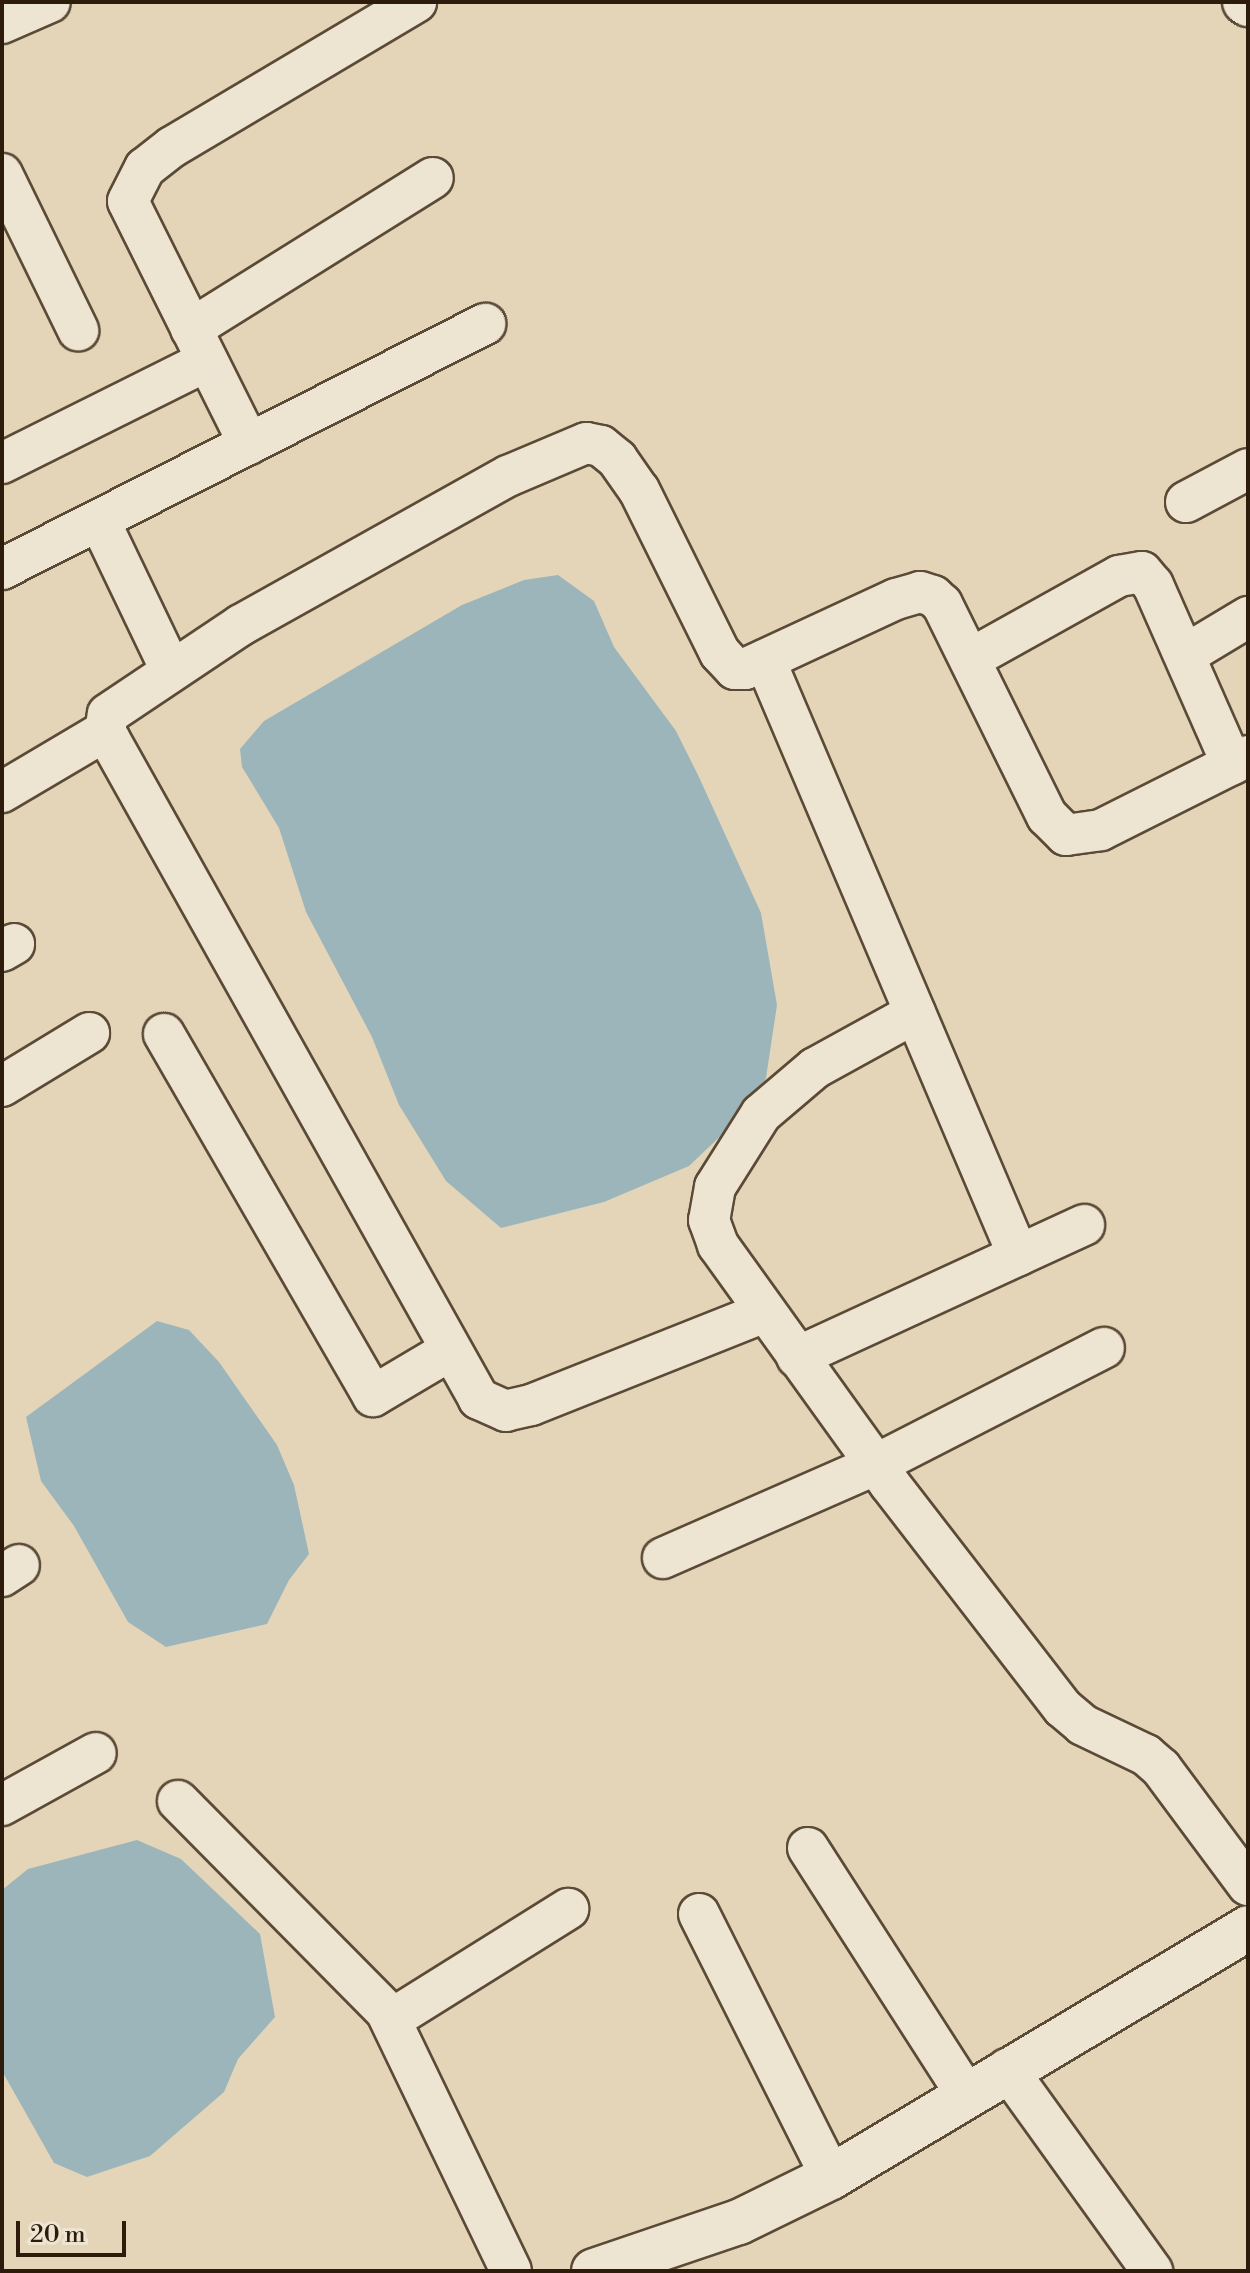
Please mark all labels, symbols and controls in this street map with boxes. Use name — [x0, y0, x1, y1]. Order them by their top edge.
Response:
scale bar — [20, 2205, 130, 2255]
text: 20 m — [30, 2220, 86, 2250]

